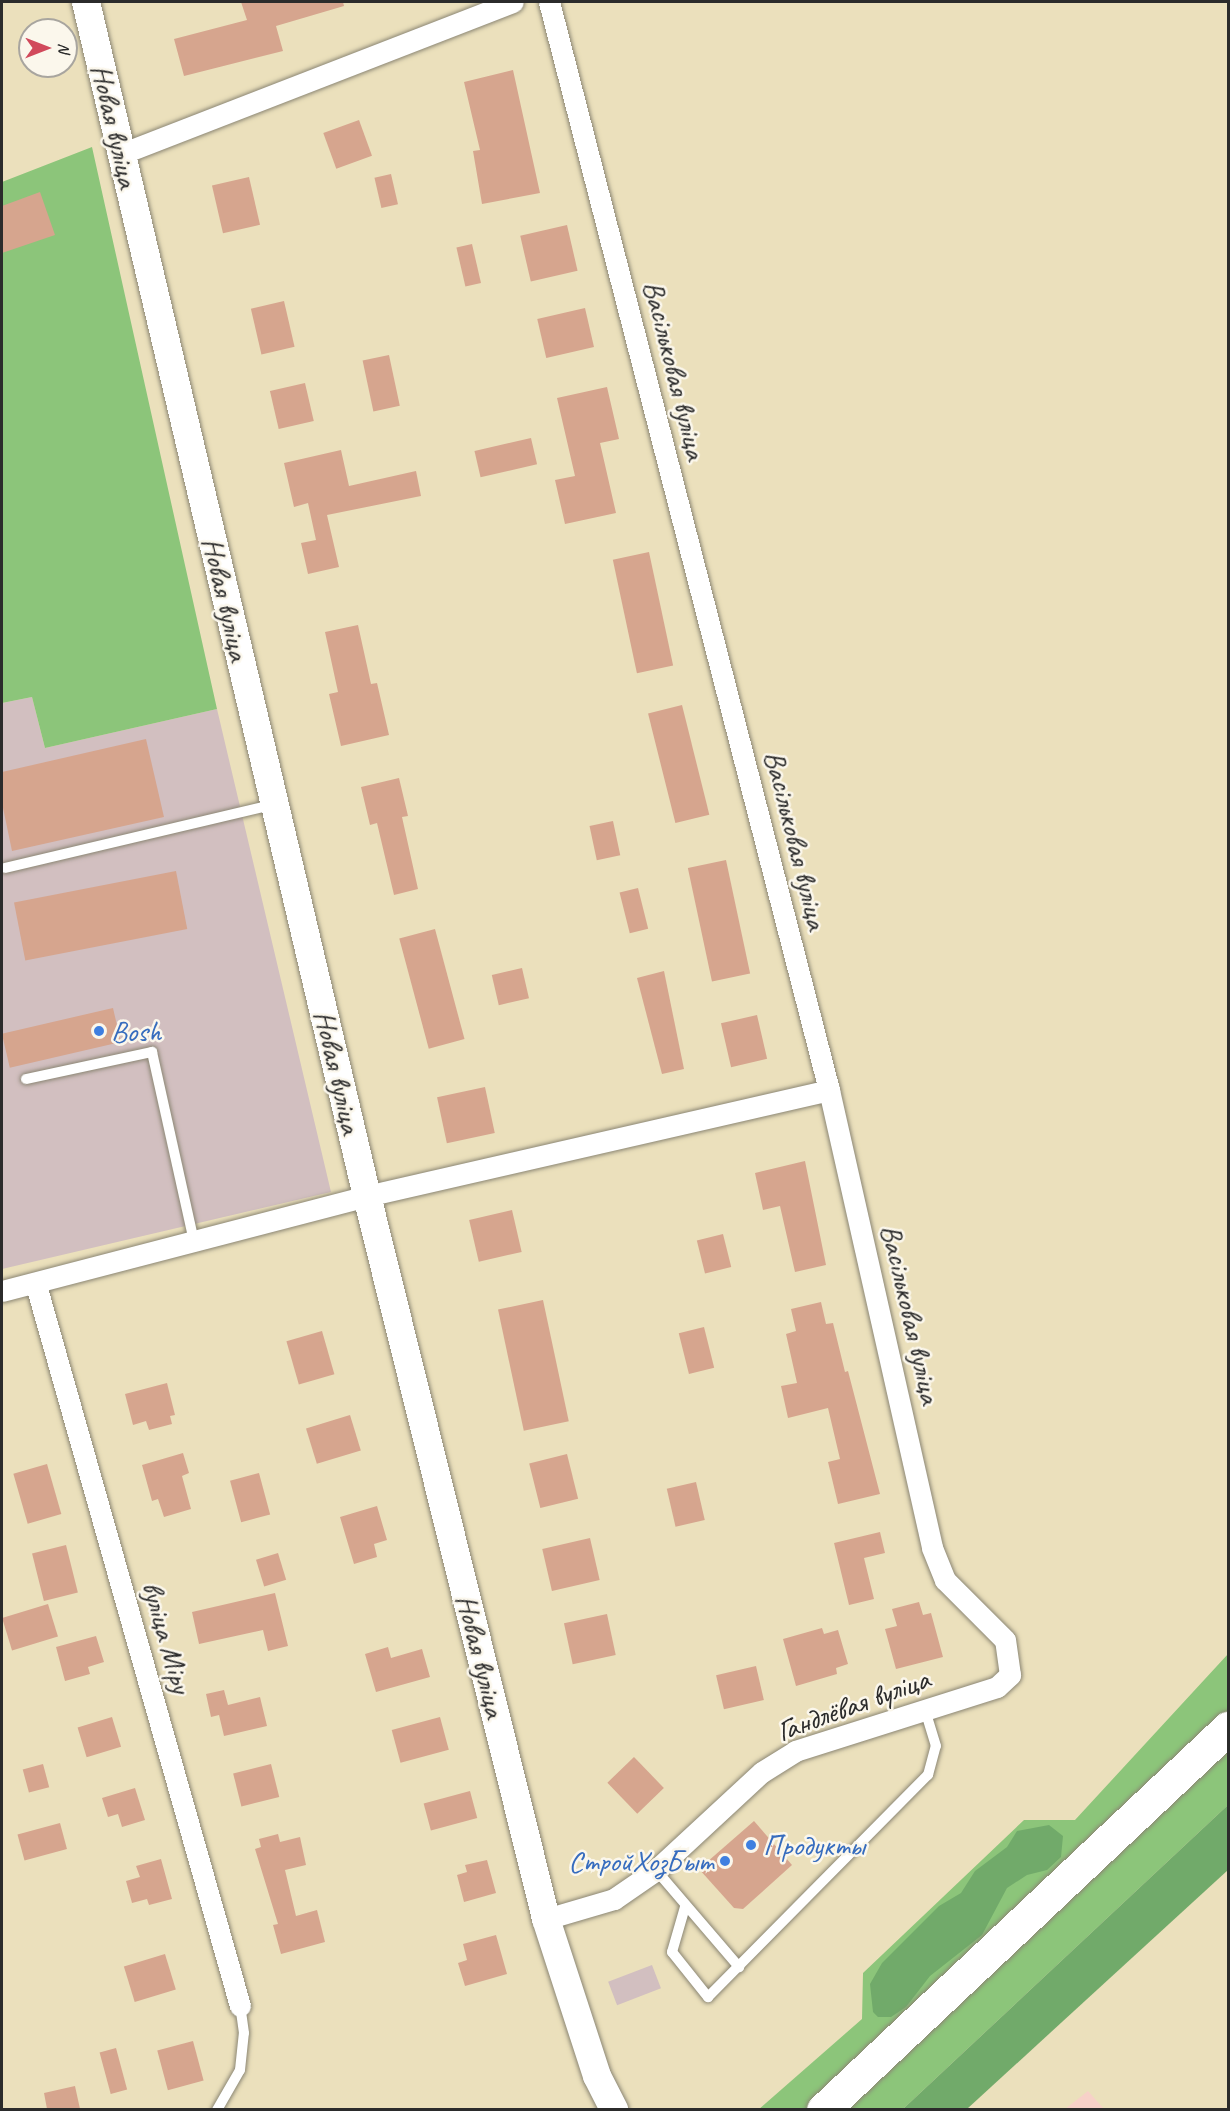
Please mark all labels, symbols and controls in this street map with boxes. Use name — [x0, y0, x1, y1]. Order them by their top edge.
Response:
north arrow — [18, 18, 78, 78]
text: N — [54, 43, 74, 53]
street label: Новая вуліца — [83, 61, 147, 191]
street label: Васільковая вуліца — [635, 277, 715, 463]
street label: Новая вуліца — [194, 534, 258, 664]
street label: Васільковая вуліца — [756, 747, 836, 933]
street label: Новая вуліца — [306, 1007, 370, 1137]
place label: Bosh — [111, 1013, 161, 1049]
marker: Bosh — [92, 1024, 106, 1038]
street label: Васільковая вуліца — [873, 1221, 949, 1407]
street label: вуліца Міру — [134, 1577, 200, 1697]
street label: Новая вуліца — [448, 1591, 514, 1721]
street label: Гандлёвая вуліца — [772, 1661, 934, 1749]
place label: Продукты — [763, 1827, 865, 1863]
marker: Продукты — [744, 1838, 758, 1852]
place label: СтройХозБыт — [568, 1843, 713, 1879]
marker: СтройХозБыт — [718, 1854, 732, 1868]

